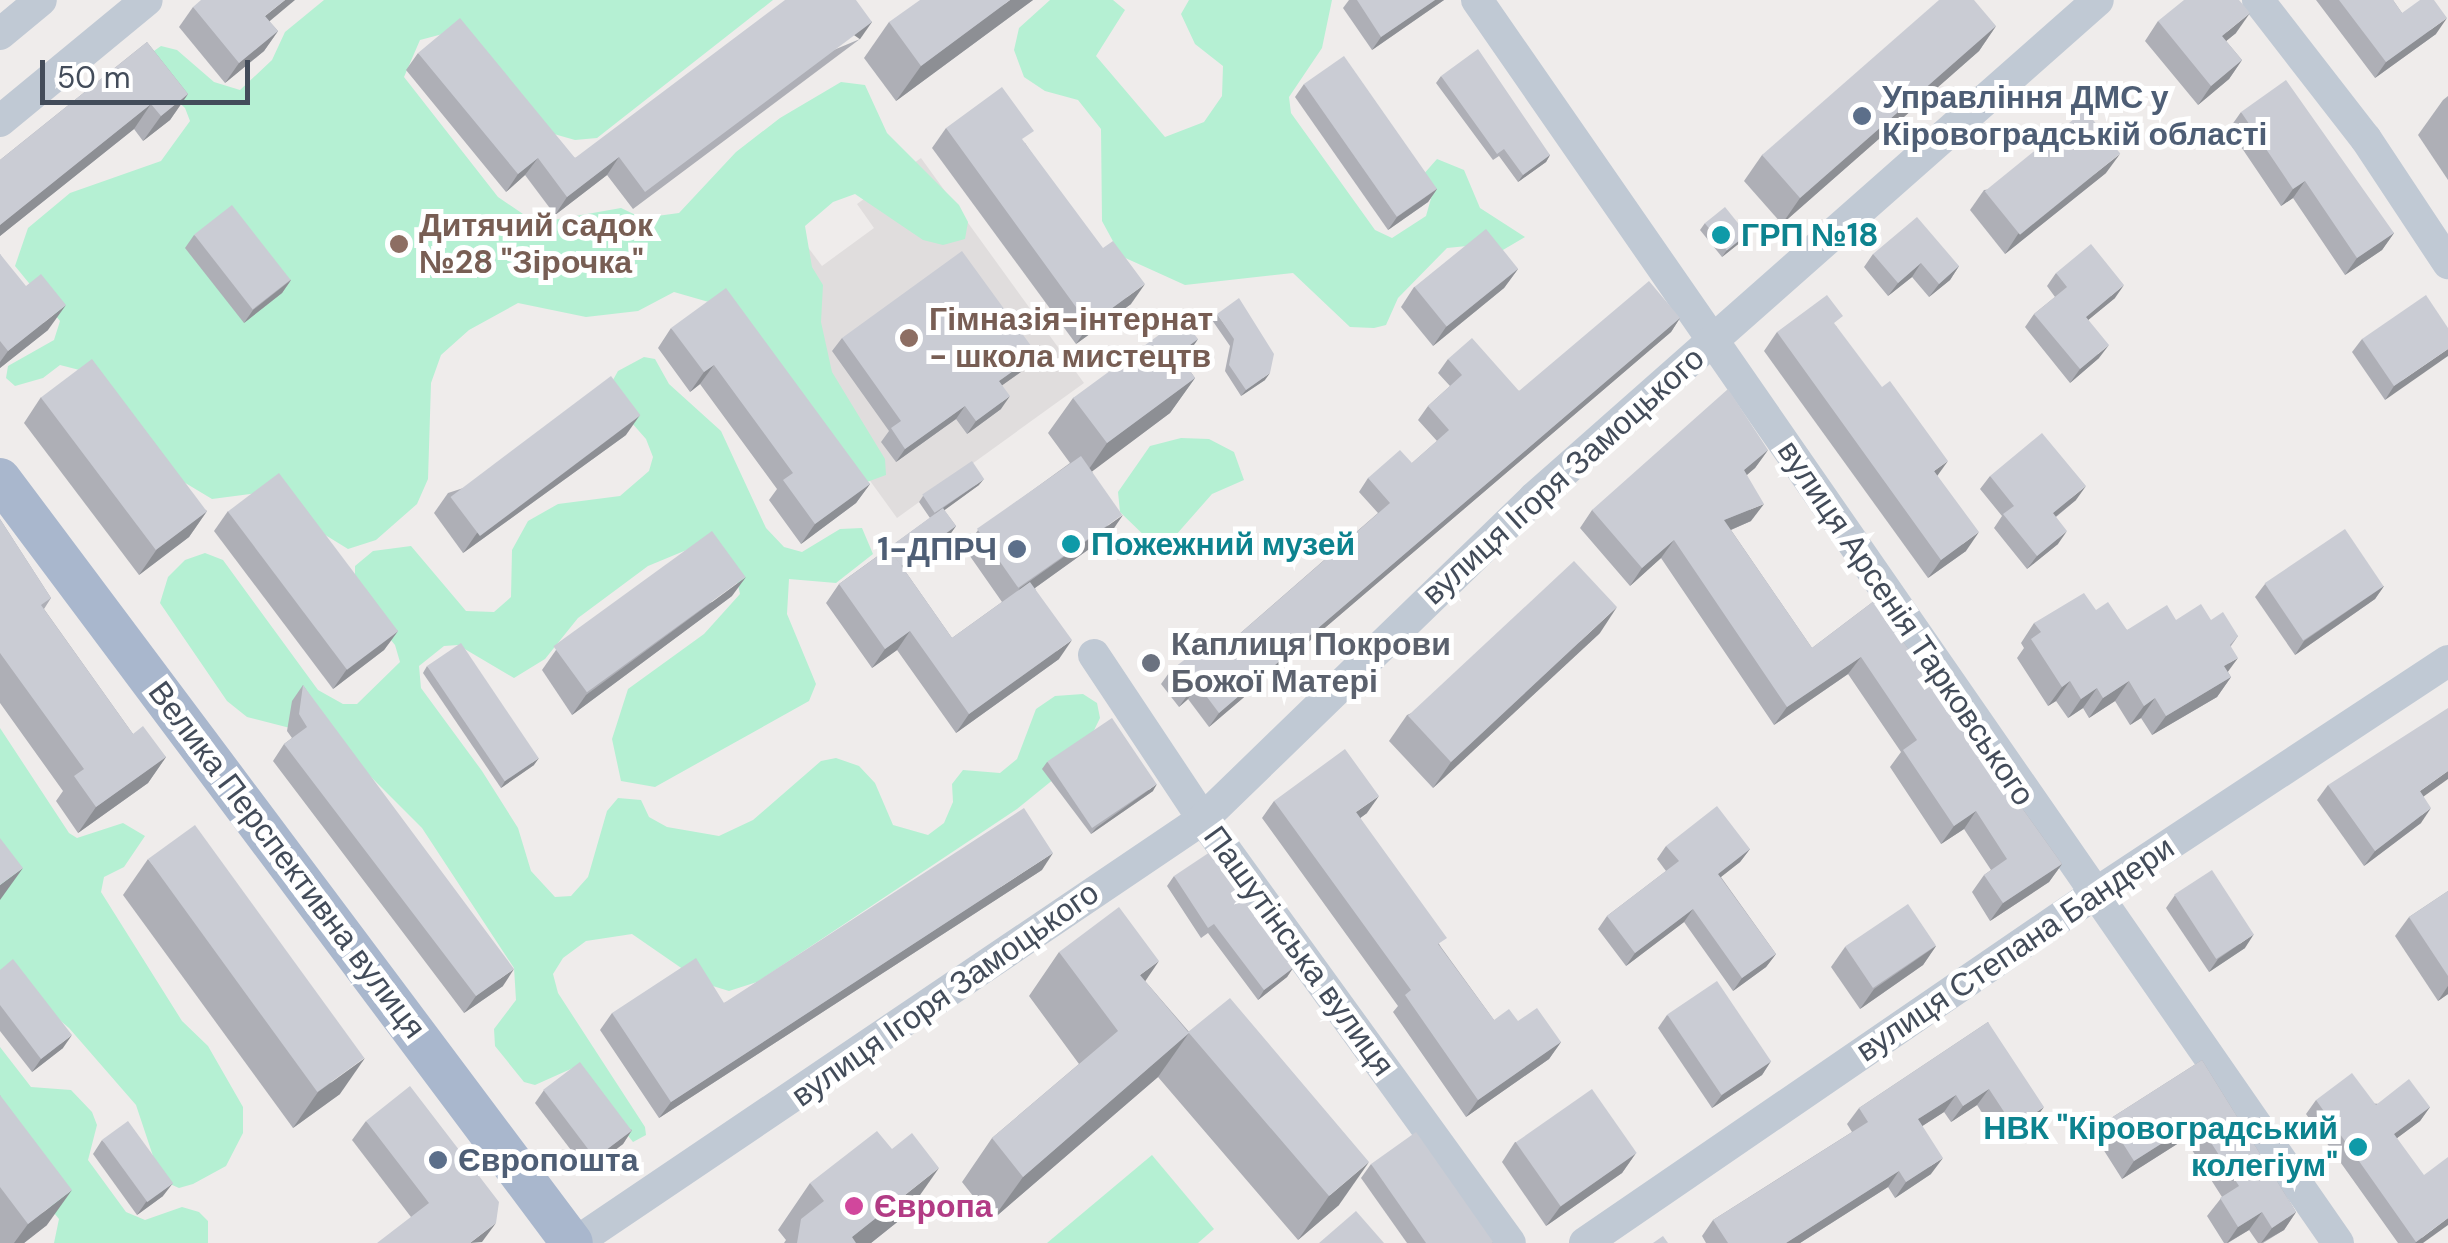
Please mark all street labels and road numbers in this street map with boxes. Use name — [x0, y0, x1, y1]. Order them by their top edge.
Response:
street label: вулиця Ігоря Замоцького — [1414, 339, 1712, 613]
street label: вулиця Арсенія Тарковського — [1769, 433, 2043, 813]
street label: Велика Перспективна вулиця — [140, 674, 434, 1046]
street label: Пашутінська вулиця — [1195, 819, 1403, 1083]
street label: вулиця Степана Бандери — [1849, 828, 2181, 1070]
street label: вулиця Ігоря Замоцького — [784, 873, 1106, 1115]

